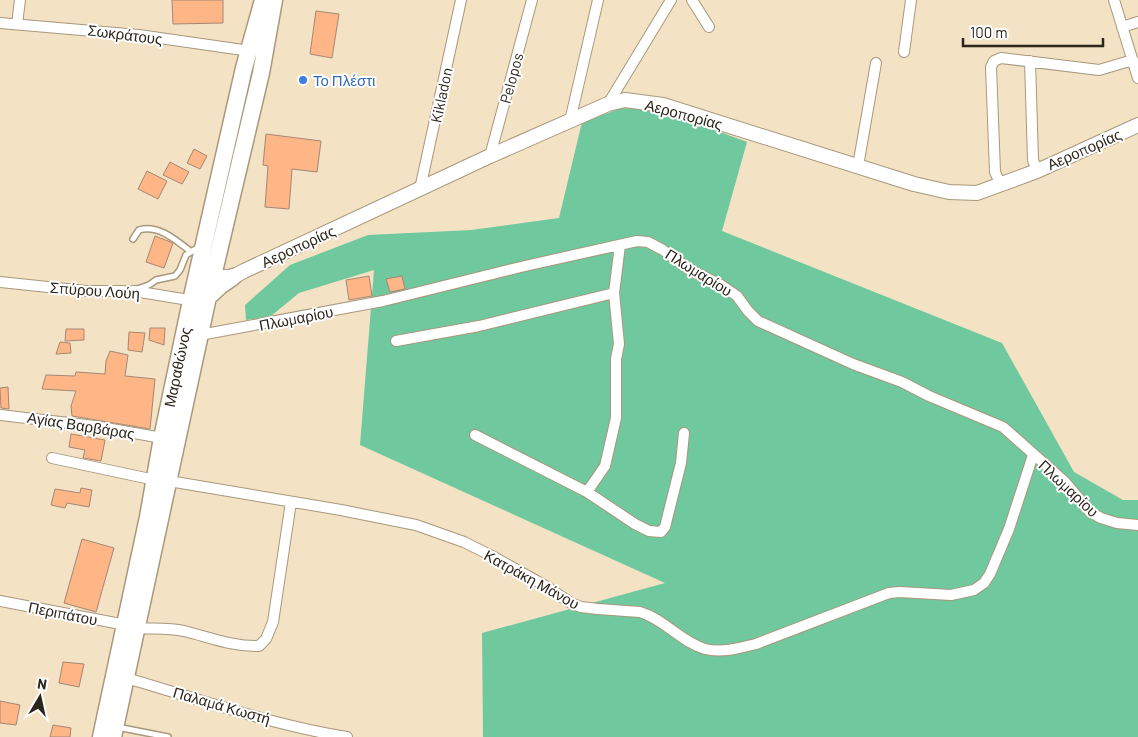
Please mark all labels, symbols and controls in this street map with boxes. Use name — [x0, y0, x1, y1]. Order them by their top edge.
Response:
scale bar — [963, 15, 1103, 47]
street label: Σωκράτους — [87, 20, 163, 48]
text: 100 m — [970, 23, 1008, 41]
street label: Pelopos — [496, 51, 526, 105]
street label: Kikladon — [426, 66, 456, 124]
place label: Το Πλέστι — [313, 71, 375, 89]
marker: Το Πλέστι — [297, 74, 309, 86]
street label: Αεροπορίας — [643, 95, 725, 133]
street label: Αεροπορίας — [1044, 125, 1124, 173]
street label: Αεροπορίας — [258, 221, 338, 271]
street label: Πλωμαρίου — [662, 244, 736, 300]
street label: Σπύρου Λούη — [49, 278, 141, 302]
street label: Πλωμαρίου — [257, 302, 335, 334]
street label: Μαραθώνος — [160, 325, 194, 409]
street label: Αγίας Βαρβάρας — [26, 408, 136, 442]
street label: Πλωμαρίου — [1035, 456, 1103, 520]
street label: Κατράκη Μάνου — [481, 546, 583, 612]
street label: Περιπάτου — [27, 597, 99, 629]
north arrow — [15, 672, 65, 722]
text: N — [36, 675, 48, 693]
street label: Παλαμά Κωστή — [171, 683, 273, 727]

